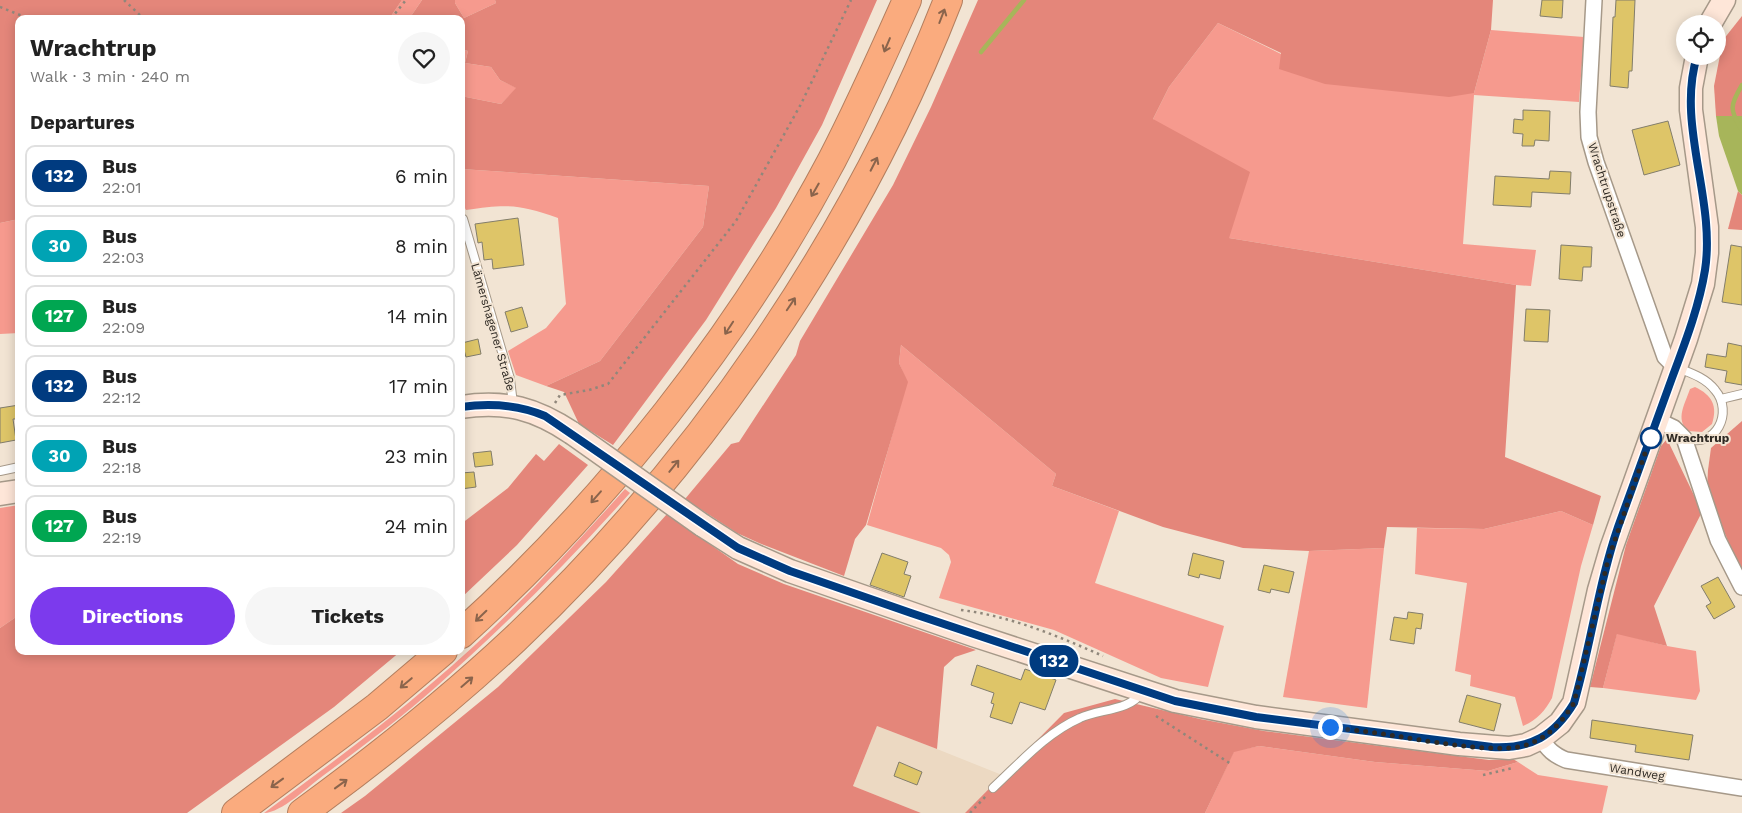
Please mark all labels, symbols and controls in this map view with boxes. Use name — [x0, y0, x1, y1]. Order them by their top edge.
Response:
one-way arrow — [938, 9, 947, 24]
map controls — [1676, 15, 1726, 65]
button: locate — [1676, 15, 1726, 65]
button: heart — [398, 32, 450, 84]
text: Wrachtrup — [30, 34, 157, 62]
one-way arrow — [882, 37, 892, 52]
text: Walk · 3 min · 240 m — [30, 67, 190, 86]
text: Departures — [30, 111, 135, 134]
street label: Wrachtrupstraße — [1585, 141, 1629, 239]
text: Bus — [102, 155, 137, 178]
one-way arrow — [870, 157, 879, 172]
text: 132 — [45, 165, 74, 186]
text: 6 min — [395, 165, 448, 188]
text: 22:01 — [102, 178, 142, 197]
one-way arrow — [809, 182, 819, 196]
text: Bus — [102, 225, 137, 248]
text: 30 — [48, 235, 71, 256]
text: 8 min — [395, 235, 448, 258]
text: 22:03 — [102, 248, 144, 267]
street label: Lämershagener Straße — [468, 261, 518, 393]
text: Bus — [102, 295, 137, 318]
one-way arrow — [786, 297, 796, 311]
text: 127 — [45, 305, 74, 326]
text: 14 min — [388, 305, 448, 328]
text: 22:09 — [102, 318, 145, 337]
one-way arrow — [723, 320, 733, 334]
text: Bus — [102, 365, 137, 388]
text: 132 — [45, 375, 74, 396]
text: 17 min — [389, 375, 448, 398]
text: 22:12 — [102, 388, 141, 407]
marker: Wrachtrup — [1640, 427, 1662, 449]
place label: Wrachtrup — [1666, 431, 1730, 445]
text: Bus — [102, 435, 137, 458]
text: 30 — [48, 445, 71, 466]
text: 23 min — [384, 445, 448, 468]
text: 22:18 — [102, 458, 142, 477]
one-way arrow — [669, 460, 680, 473]
one-way arrow — [590, 490, 602, 503]
text: Bus — [102, 505, 137, 528]
text: 127 — [45, 515, 74, 536]
text: 24 min — [384, 515, 448, 538]
text: 22:19 — [102, 528, 142, 547]
button: Directions — [30, 587, 235, 645]
button: Tickets — [245, 587, 450, 645]
one-way arrow — [475, 610, 487, 622]
line badge: 132 — [1025, 645, 1083, 677]
text: 132 — [1039, 650, 1069, 671]
one-way arrow — [460, 676, 473, 687]
one-way arrow — [399, 677, 412, 689]
your location — [1318, 715, 1343, 740]
street label: Wandweg — [1608, 761, 1666, 783]
one-way arrow — [271, 778, 285, 788]
one-way arrow — [334, 779, 348, 789]

